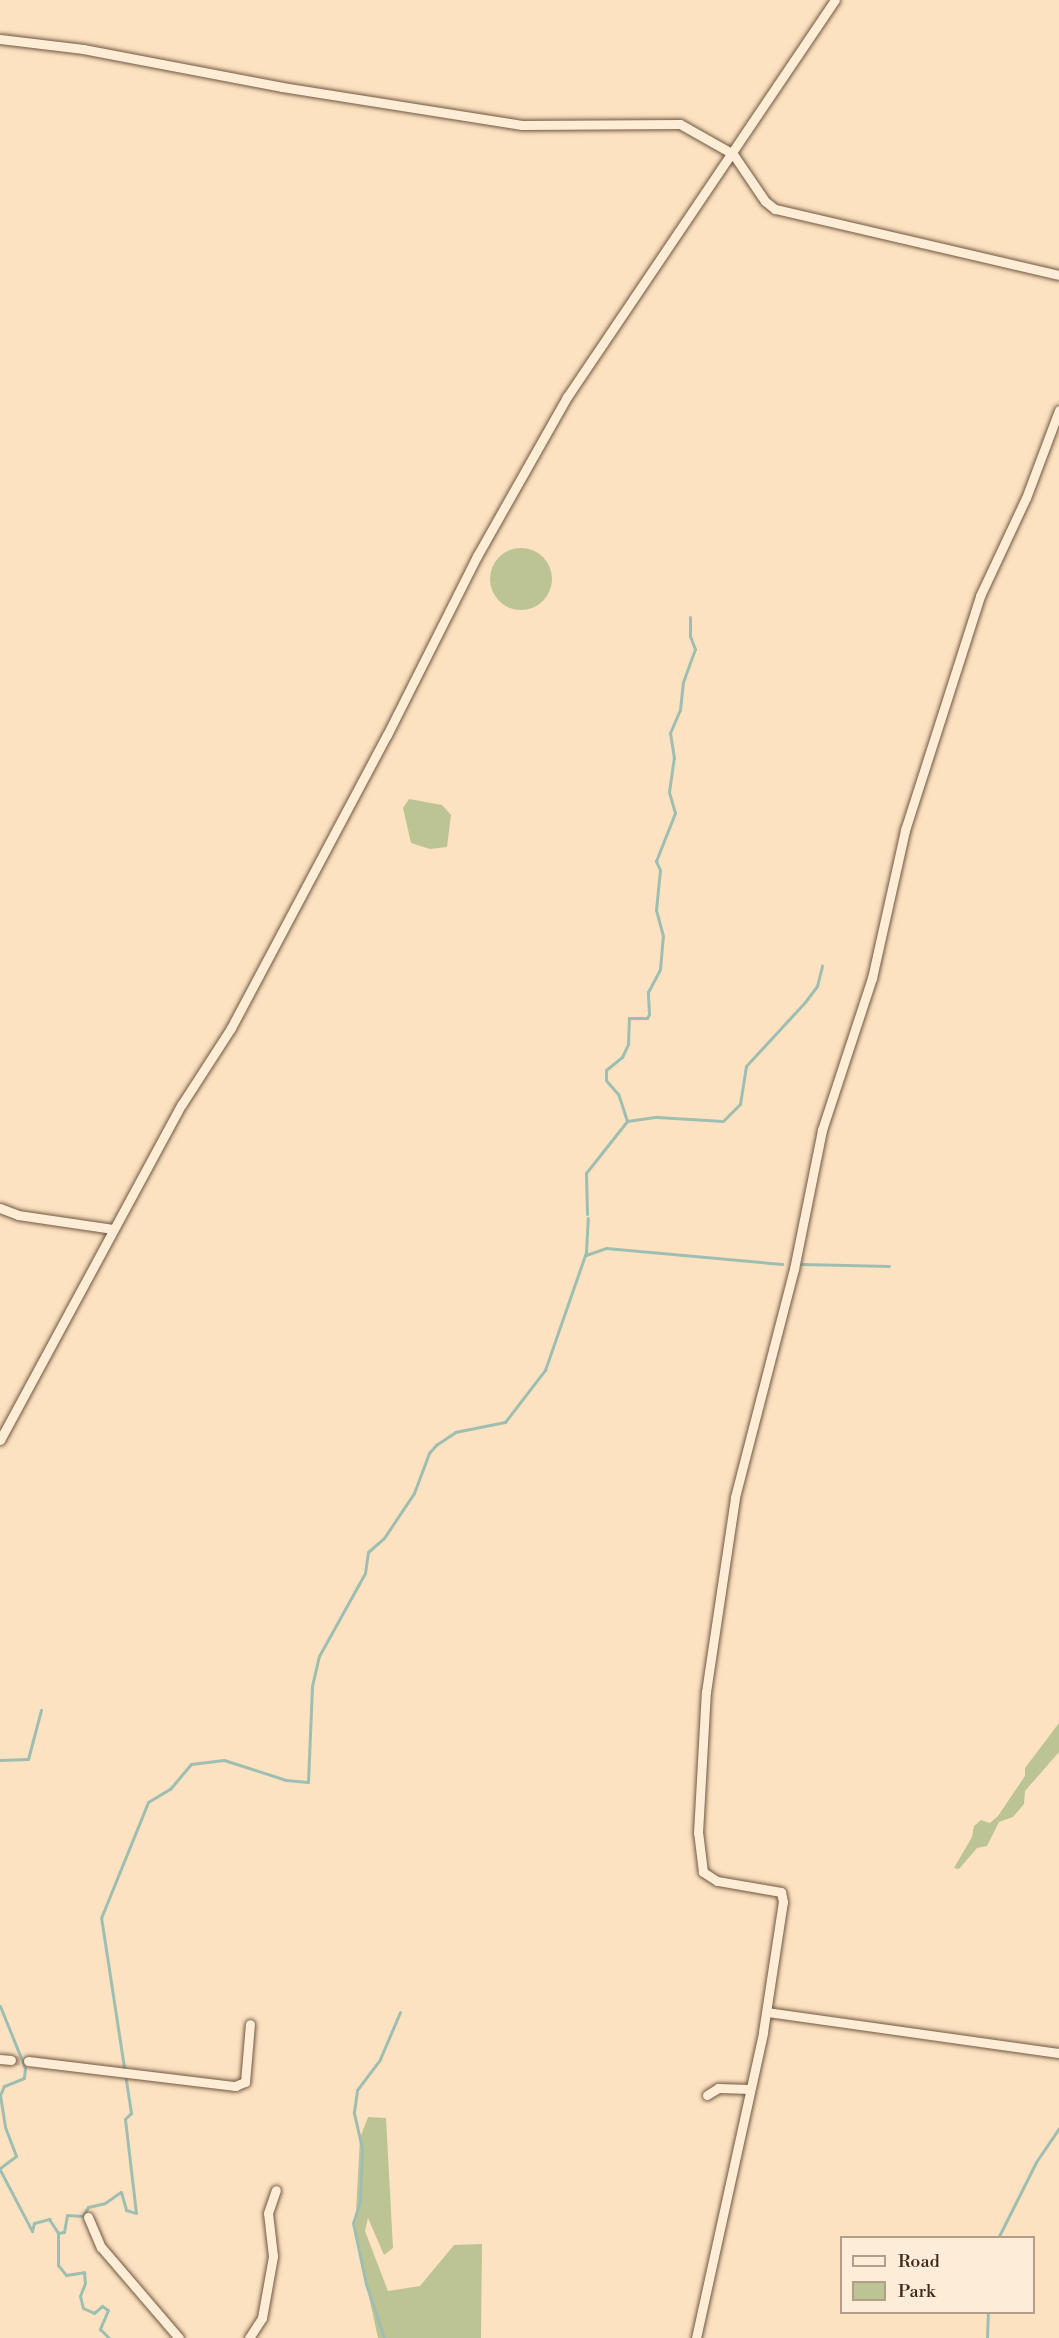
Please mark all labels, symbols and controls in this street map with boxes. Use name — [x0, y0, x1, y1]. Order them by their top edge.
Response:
legend — [840, 2236, 1035, 2314]
text: Road — [898, 2250, 940, 2273]
text: Park — [898, 2280, 935, 2303]

